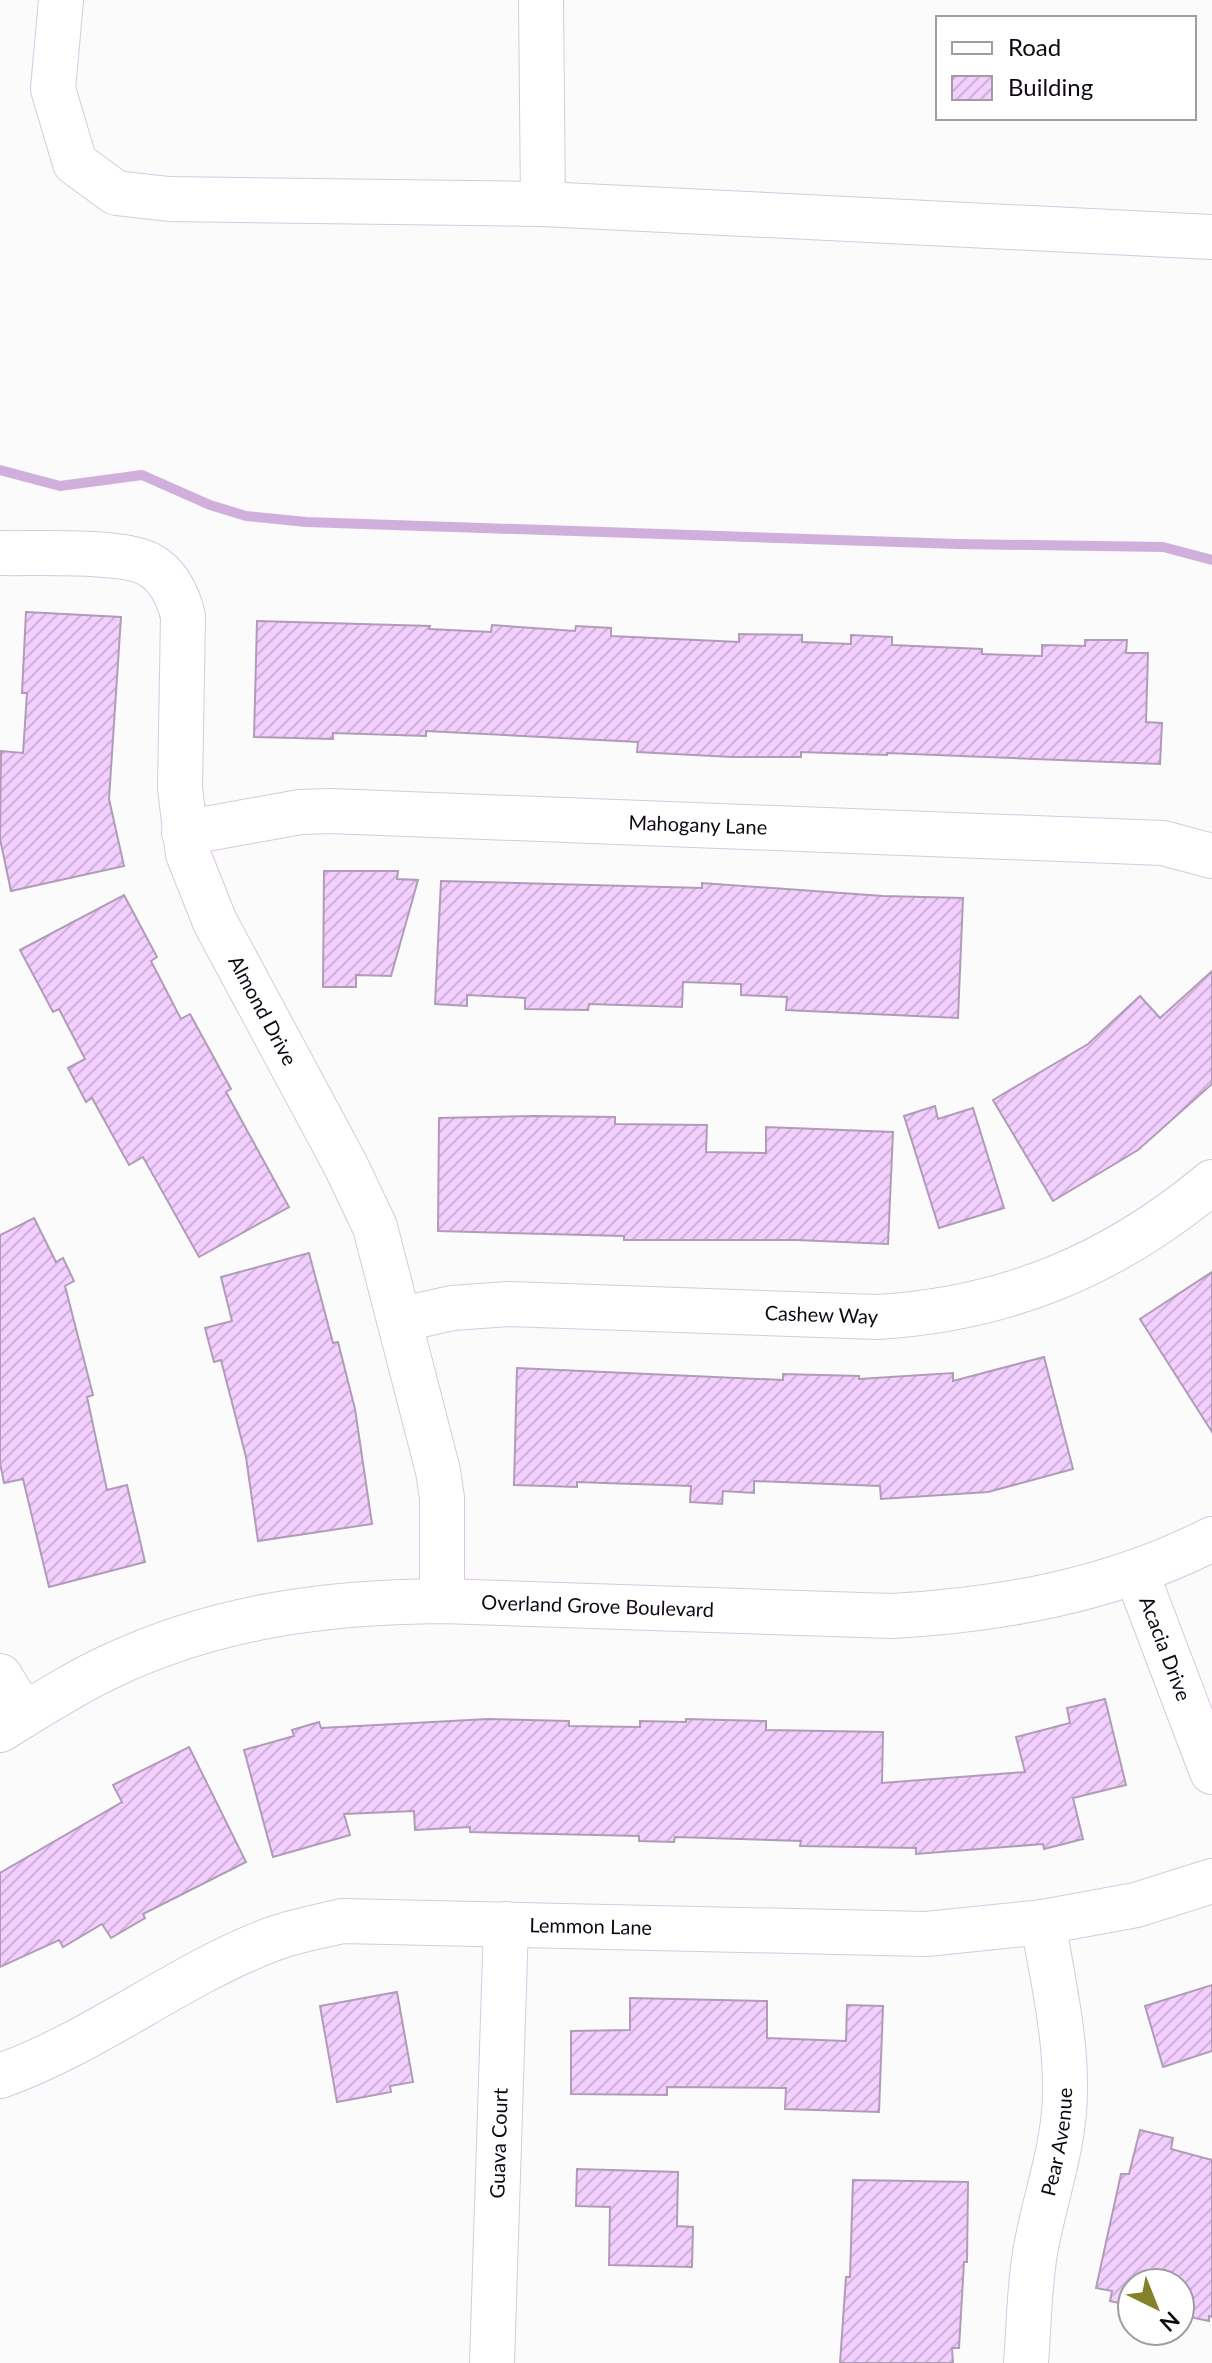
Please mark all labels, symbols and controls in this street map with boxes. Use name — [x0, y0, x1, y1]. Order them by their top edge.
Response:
legend — [936, 16, 1196, 120]
text: Road — [1008, 32, 1061, 61]
text: Building — [1008, 72, 1093, 101]
street label: Mahogany Lane — [628, 809, 768, 839]
street label: Almond Drive — [224, 951, 303, 1069]
street label: Cashew Way — [764, 1300, 879, 1328]
street label: Overland Grove Boulevard — [481, 1589, 714, 1621]
street label: Acacia Drive — [1135, 1593, 1197, 1704]
street label: Lemmon Lane — [529, 1912, 652, 1939]
street label: Guava Court — [484, 2087, 512, 2199]
street label: Pear Avenue — [1035, 2088, 1076, 2198]
north arrow — [1116, 2267, 1196, 2347]
text: N — [1155, 2306, 1185, 2338]

